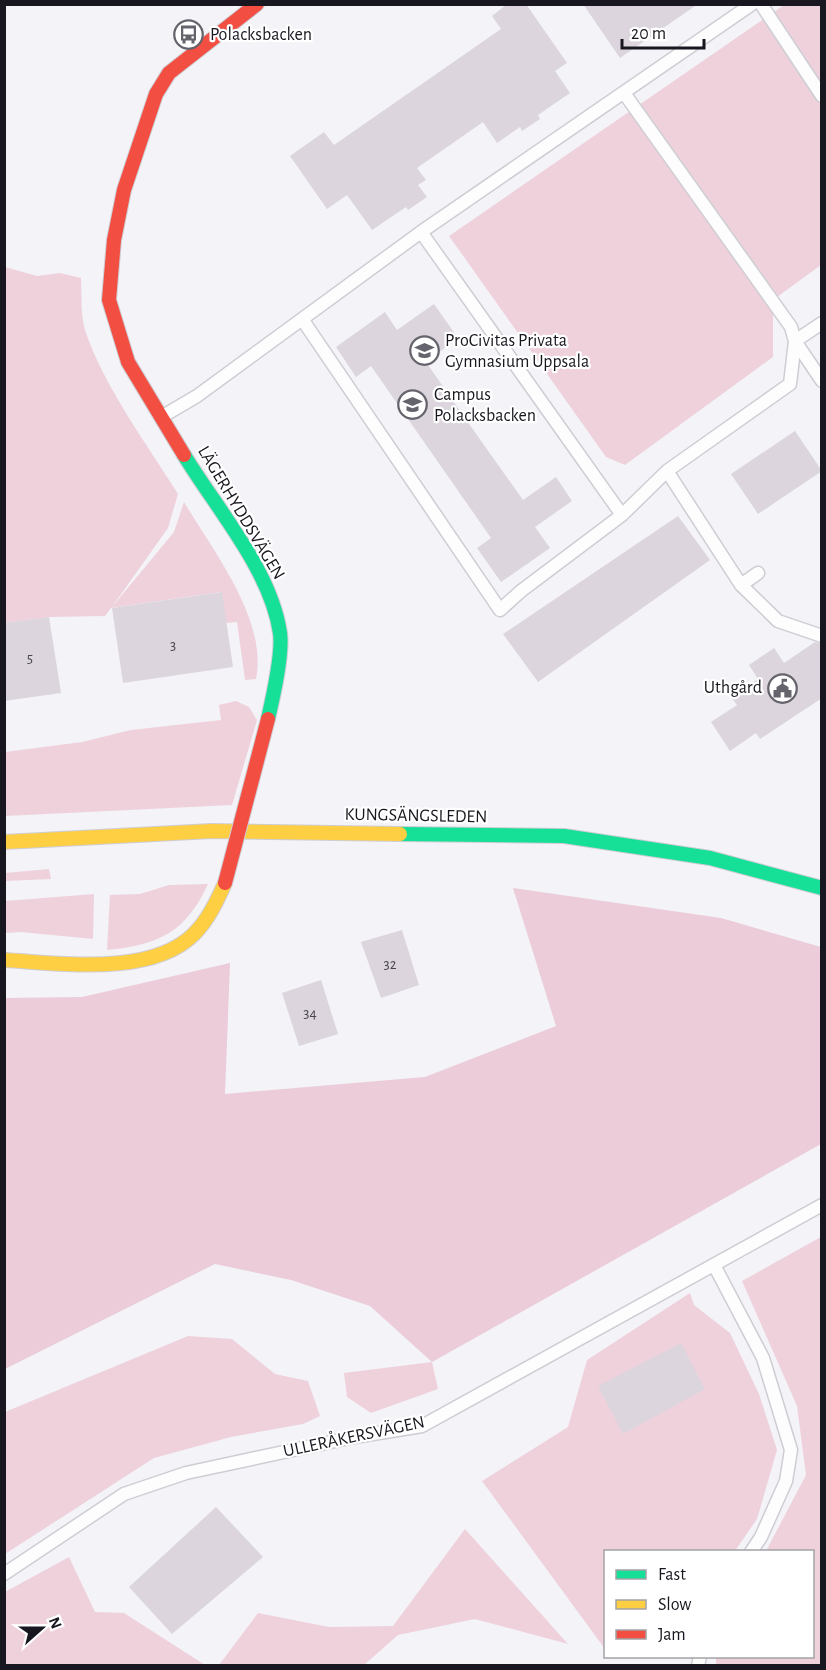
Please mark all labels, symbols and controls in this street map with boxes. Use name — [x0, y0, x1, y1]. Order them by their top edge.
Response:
scale bar — [622, 12, 704, 50]
bus stop icon: Polacksbacken — [173, 19, 205, 51]
text: 20 m — [631, 25, 666, 43]
place label: Polacksbacken — [210, 26, 312, 44]
place label: ProCivitas Privata Gymnasium Uppsala — [445, 332, 589, 371]
school or university icon: ProCivitas Privata Gymnasium Uppsala — [408, 335, 440, 367]
place label: Campus Polacksbacken — [434, 386, 536, 425]
school or university icon: Campus Polacksbacken — [397, 389, 429, 421]
street label: LÄGERHYDDSVÄGEN — [194, 442, 290, 583]
house number: 3 — [170, 638, 176, 653]
house number: 5 — [27, 651, 33, 666]
public building icon: Uthgård — [767, 672, 799, 704]
place label: Uthgård — [704, 679, 762, 697]
street label: KUNGSÄNGSLEDEN — [344, 804, 488, 826]
house number: 32 — [383, 957, 397, 972]
house number: 34 — [303, 1006, 317, 1021]
street label: ULLERÅKERSVÄGEN — [281, 1410, 426, 1461]
legend — [604, 1550, 814, 1658]
text: Fast — [658, 1566, 686, 1584]
text: Slow — [658, 1596, 691, 1614]
north arrow — [12, 1598, 72, 1658]
text: N — [46, 1615, 65, 1631]
text: Jam — [658, 1626, 686, 1644]

